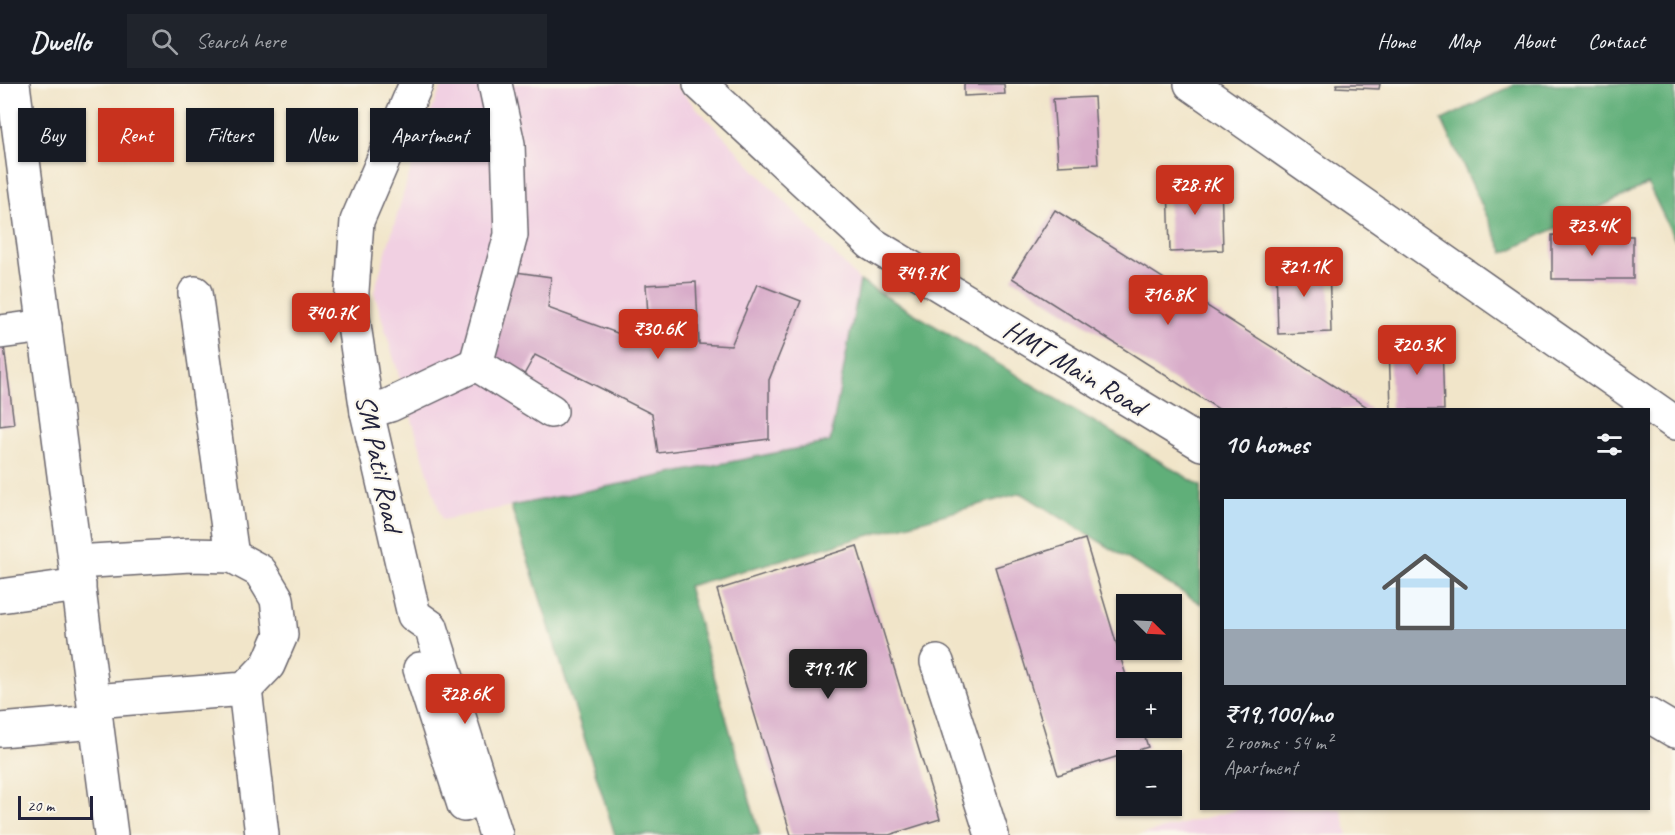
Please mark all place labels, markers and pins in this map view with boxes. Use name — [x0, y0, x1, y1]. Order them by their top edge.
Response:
pin: ₹28.7K — [1146, 165, 1244, 216]
pin: ₹23.4K — [1543, 206, 1641, 257]
pin: ₹21.1K — [1255, 247, 1353, 298]
pin: ₹49.7K — [872, 253, 970, 304]
pin: ₹16.8K — [1119, 275, 1217, 326]
pin: ₹40.7K — [282, 293, 380, 344]
pin: ₹30.6K — [609, 309, 707, 360]
pin: ₹20.3K — [1368, 325, 1466, 376]
pin: ₹19.1K — [779, 649, 877, 700]
pin: ₹28.6K — [416, 674, 514, 725]

